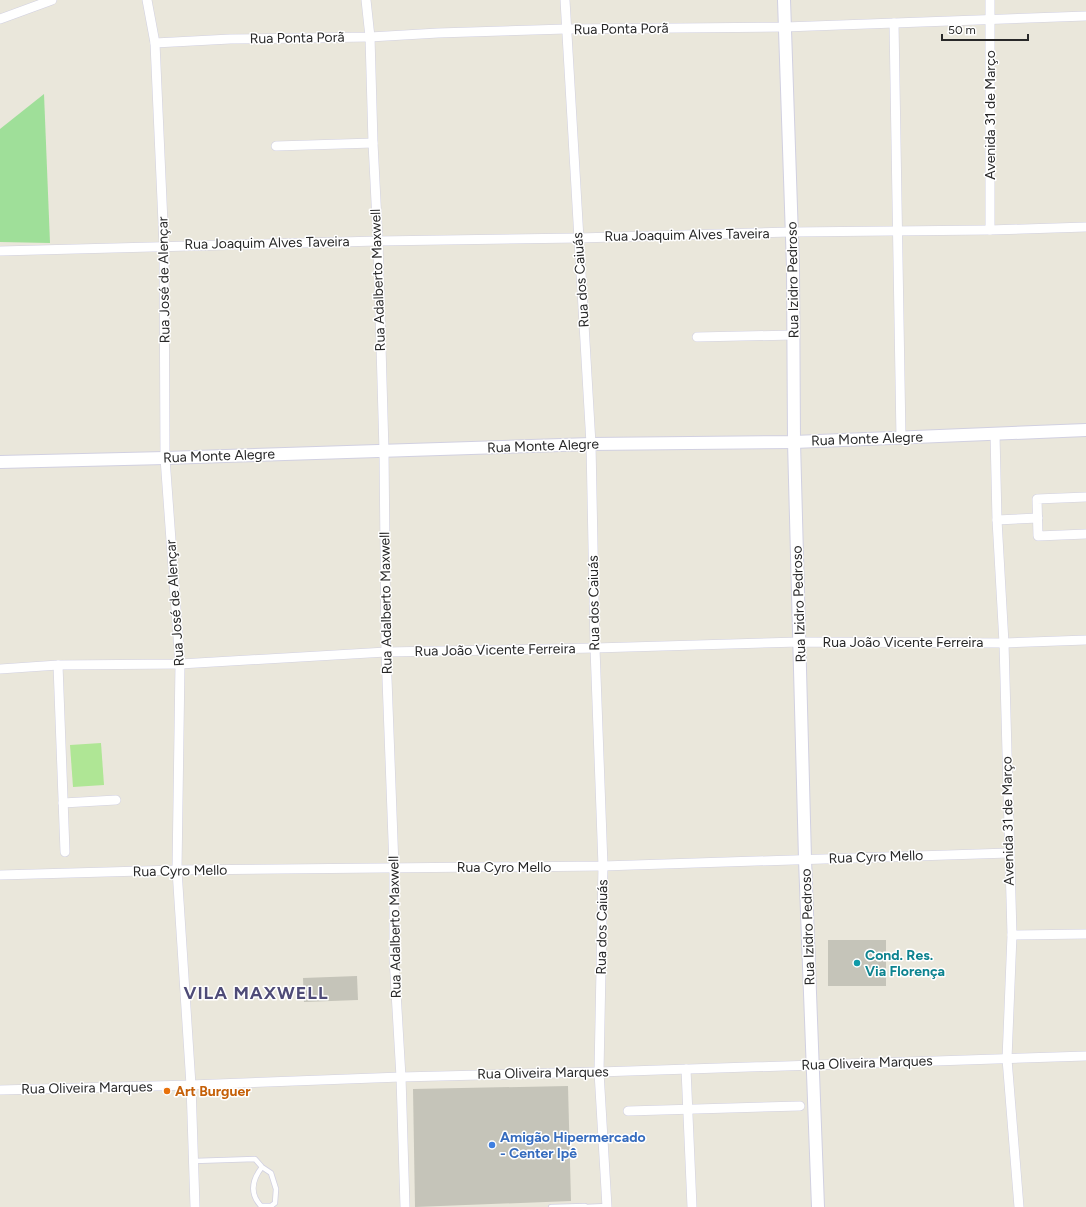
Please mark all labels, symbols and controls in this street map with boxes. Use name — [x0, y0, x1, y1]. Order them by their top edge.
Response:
scale bar — [942, 16, 1028, 42]
street label: Rua Ponta Porã — [573, 20, 669, 38]
text: 50 m — [948, 23, 976, 37]
street label: Rua Ponta Porã — [249, 29, 345, 47]
street label: Avenida 31 de Março — [982, 50, 999, 180]
street label: Rua Adalberto Maxwell — [367, 208, 389, 352]
street label: Rua José de Alençar — [154, 216, 174, 344]
street label: Rua Izidro Pedroso — [783, 221, 803, 339]
street label: Rua Joaquim Alves Taveira — [604, 225, 770, 245]
street label: Rua dos Caiuás — [569, 232, 593, 328]
street label: Rua Joaquim Alves Taveira — [184, 233, 350, 253]
street label: Rua Monte Alegre — [811, 429, 924, 449]
street label: Rua Monte Alegre — [487, 436, 600, 456]
street label: Rua Monte Alegre — [163, 446, 276, 466]
street label: Rua Adalberto Maxwell — [376, 532, 396, 674]
street label: Rua José de Alençar — [162, 539, 188, 667]
street label: Rua Izidro Pedroso — [788, 545, 810, 663]
street label: Rua dos Caiuás — [585, 555, 603, 651]
street label: Rua João Vicente Ferreira — [823, 634, 983, 651]
street label: Rua João Vicente Ferreira — [414, 640, 576, 660]
street label: Avenida 31 de Março — [998, 756, 1018, 886]
street label: Rua Cyro Mello — [828, 847, 924, 867]
street label: Rua Adalberto Maxwell — [385, 856, 405, 998]
street label: Rua Cyro Mello — [457, 859, 551, 876]
street label: Rua Cyro Mello — [132, 862, 228, 880]
street label: Rua Izidro Pedroso — [797, 868, 819, 986]
street label: Rua dos Caiuás — [593, 879, 611, 975]
place label: Cond. Res. Via Florença — [865, 947, 945, 980]
marker: Cond. Res. Via Florença — [852, 958, 862, 968]
district label: VILA MAXWELL — [183, 982, 329, 1004]
street label: Rua Oliveira Marques — [801, 1052, 933, 1074]
street label: Rua Oliveira Marques — [477, 1063, 609, 1083]
street label: Rua Oliveira Marques — [21, 1078, 153, 1098]
place label: Art Burguer — [175, 1083, 251, 1100]
marker: Art Burguer — [162, 1086, 172, 1096]
place label: Amigão Hipermercado - Center Ipê — [500, 1129, 646, 1162]
marker: Amigão Hipermercado - Center Ipê — [487, 1140, 497, 1150]

